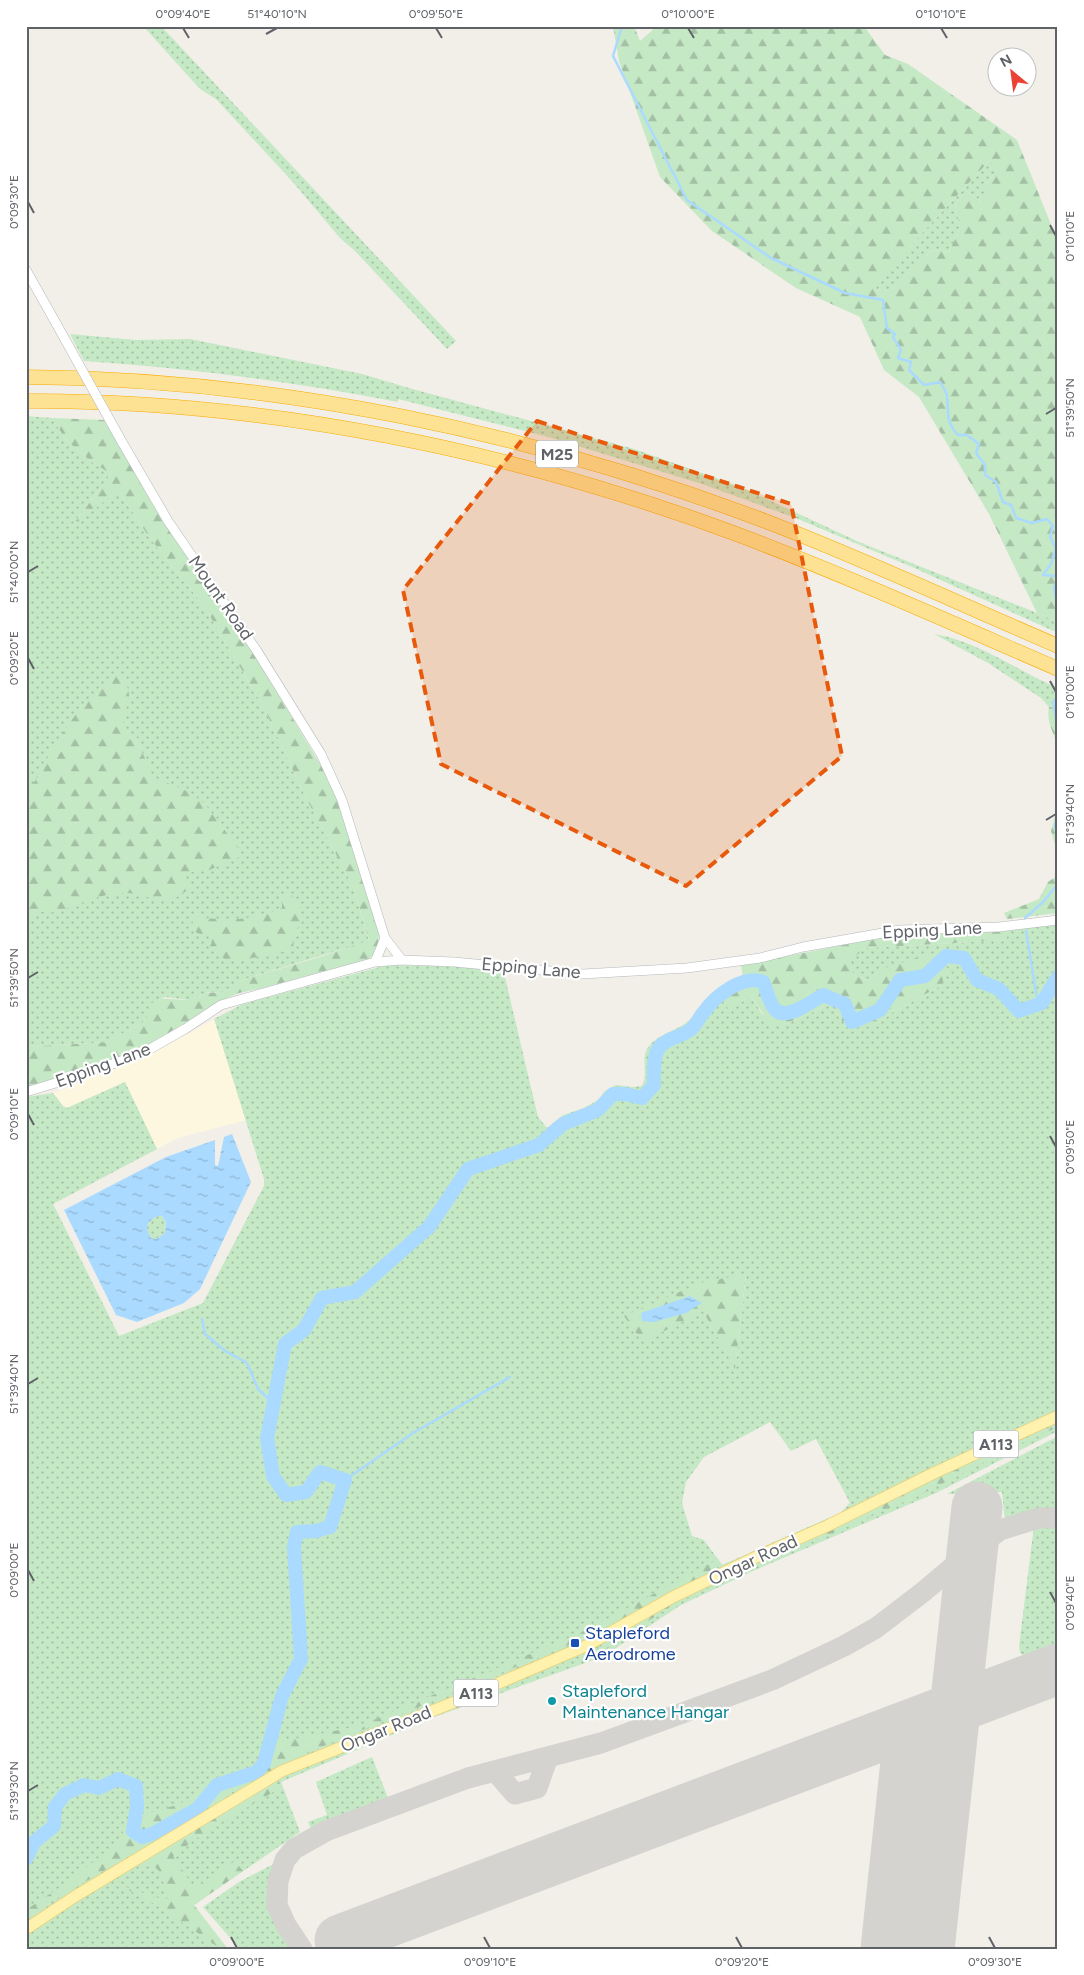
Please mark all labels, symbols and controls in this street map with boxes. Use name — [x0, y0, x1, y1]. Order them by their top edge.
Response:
text: 0°09'40"E — [155, 7, 211, 21]
text: 51°40'10"N — [247, 7, 307, 21]
text: 0°09'50"E — [409, 7, 463, 21]
text: 0°10'00"E — [661, 7, 715, 21]
text: 0°10'10"E — [916, 7, 966, 21]
north arrow — [986, 48, 1036, 98]
text: N — [997, 51, 1015, 71]
text: 0°09'30"E — [7, 175, 21, 229]
text: 0°10'10"E — [1063, 211, 1077, 261]
text: 51°39'50"N — [1063, 378, 1077, 438]
road number: M25 — [536, 440, 578, 468]
text: 51°40'00"N — [7, 541, 21, 603]
street label: Mount Road — [184, 551, 258, 645]
text: 0°09'20"E — [7, 631, 21, 685]
text: 0°10'00"E — [1063, 665, 1077, 719]
text: 51°39'40"N — [1063, 784, 1077, 844]
street label: Epping Lane — [882, 916, 982, 944]
text: 51°39'50"N — [7, 948, 21, 1008]
street label: Epping Lane — [480, 953, 582, 983]
street label: Epping Lane — [52, 1038, 154, 1092]
text: 0°09'10"E — [7, 1088, 21, 1140]
text: 0°09'50"E — [1063, 1120, 1077, 1174]
text: 51°39'40"N — [7, 1354, 21, 1414]
road number: A113 — [974, 1430, 1018, 1458]
street label: Ongar Road — [705, 1530, 801, 1590]
text: 0°09'00"E — [7, 1542, 21, 1598]
text: 0°09'40"E — [1063, 1575, 1077, 1631]
place label: Stapleford Aerodrome — [585, 1622, 676, 1665]
marker: Stapleford Aerodrome — [569, 1637, 581, 1649]
road number: A113 — [454, 1680, 498, 1706]
place label: Stapleford Maintenance Hangar — [562, 1680, 729, 1723]
marker: Stapleford Maintenance Hangar — [546, 1695, 558, 1707]
street label: Ongar Road — [337, 1701, 435, 1757]
text: 51°39'30"N — [7, 1761, 21, 1821]
text: 0°09'00"E — [209, 1955, 265, 1969]
text: 0°09'10"E — [464, 1955, 516, 1969]
text: 0°09'20"E — [715, 1955, 769, 1969]
text: 0°09'30"E — [968, 1955, 1022, 1969]

